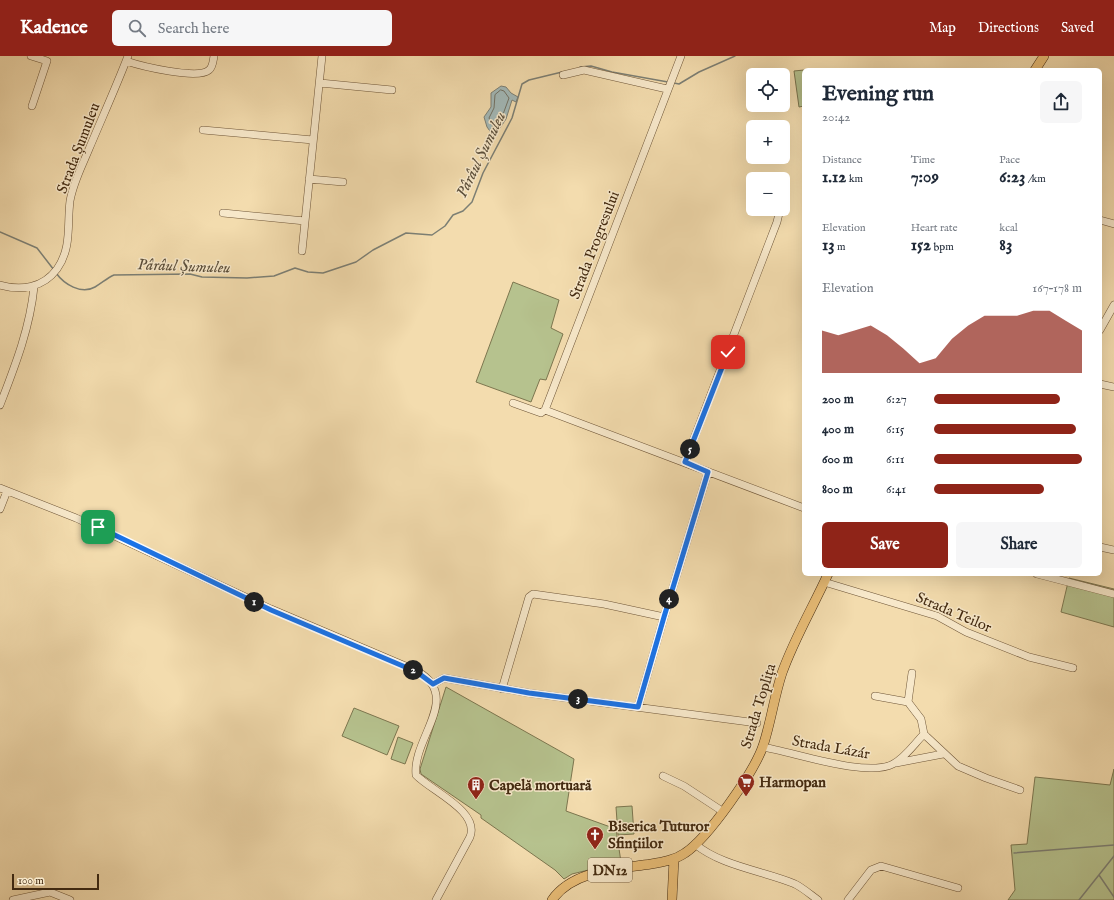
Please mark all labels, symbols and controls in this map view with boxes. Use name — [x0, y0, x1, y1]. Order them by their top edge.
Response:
search box — [112, 10, 392, 46]
text: Kadence — [20, 16, 88, 40]
icon: search — [126, 17, 148, 39]
text: Search here — [158, 19, 229, 38]
text: Map — [929, 19, 956, 37]
text: Directions — [978, 19, 1039, 37]
text: Saved — [1061, 19, 1094, 37]
map controls — [746, 68, 790, 216]
button: locate — [746, 68, 790, 112]
text: Evening run — [822, 80, 934, 108]
button: share — [1040, 81, 1082, 123]
street label: Strada Șumuleu — [52, 100, 105, 196]
water label: Pârâul Șumuleu — [452, 109, 511, 201]
text: 20:42 — [822, 109, 850, 126]
button: + — [746, 120, 790, 164]
text: Distance — [822, 153, 862, 167]
text: Time — [911, 153, 935, 167]
text: Pace — [999, 153, 1020, 167]
text: 1.12 — [822, 167, 846, 188]
text: 7:09 — [911, 167, 939, 188]
text: 6:23 — [999, 167, 1025, 188]
button: − — [746, 172, 790, 216]
text: km — [846, 172, 863, 186]
text: /km — [1025, 172, 1046, 186]
street label: Strada Progresului — [565, 188, 624, 302]
text: Elevation — [822, 221, 866, 235]
text: Heart rate — [911, 221, 958, 235]
text: kcal — [999, 221, 1018, 235]
text: 13 — [822, 235, 835, 256]
text: 152 — [911, 235, 931, 256]
text: 83 — [999, 235, 1012, 256]
text: m — [835, 240, 846, 254]
text: bpm — [931, 240, 954, 254]
water label: Pârâul Șumuleu — [137, 255, 231, 279]
text: Elevation — [822, 280, 874, 297]
text: 167–178 m — [1032, 280, 1082, 297]
pin — [711, 335, 745, 369]
icon: check — [717, 341, 739, 363]
text: 200 m — [822, 391, 854, 408]
text: 6:27 — [886, 391, 907, 408]
text: 400 m — [822, 421, 854, 438]
text: 6:15 — [886, 421, 904, 438]
pin: 5 — [680, 439, 700, 459]
text: 5 — [688, 442, 692, 456]
text: 600 m — [822, 451, 853, 468]
text: 6:11 — [886, 451, 905, 468]
text: 800 m — [822, 481, 853, 498]
text: 6:41 — [886, 481, 906, 498]
pin — [81, 510, 115, 544]
icon: arrive — [87, 516, 109, 538]
button: Save — [822, 522, 948, 568]
button: Share — [956, 522, 1082, 568]
street label: Strada Teilor — [913, 588, 995, 637]
pin: 4 — [659, 589, 679, 609]
pin: 1 — [244, 592, 264, 612]
text: 4 — [666, 592, 672, 606]
text: 1 — [252, 595, 256, 609]
pin: 2 — [403, 660, 423, 680]
street label: Strada Toplița — [737, 661, 781, 751]
text: 2 — [410, 663, 416, 677]
pin: 3 — [568, 689, 588, 709]
text: 3 — [576, 692, 580, 706]
street label: Strada Lázár — [791, 731, 872, 764]
supermarket icon: Harmopan — [736, 772, 756, 797]
place label: Harmopan — [759, 773, 826, 792]
building icon: Capelă mortuară — [466, 775, 486, 800]
place label: Capelă mortuară — [489, 776, 592, 795]
place label: Biserica Tuturor Sfințiilor — [608, 817, 710, 853]
church icon: Biserica Tuturor Sfințiilor — [585, 825, 605, 850]
road number: DN12 — [588, 858, 632, 882]
scale bar — [12, 872, 99, 891]
text: 100 m — [18, 874, 44, 888]

